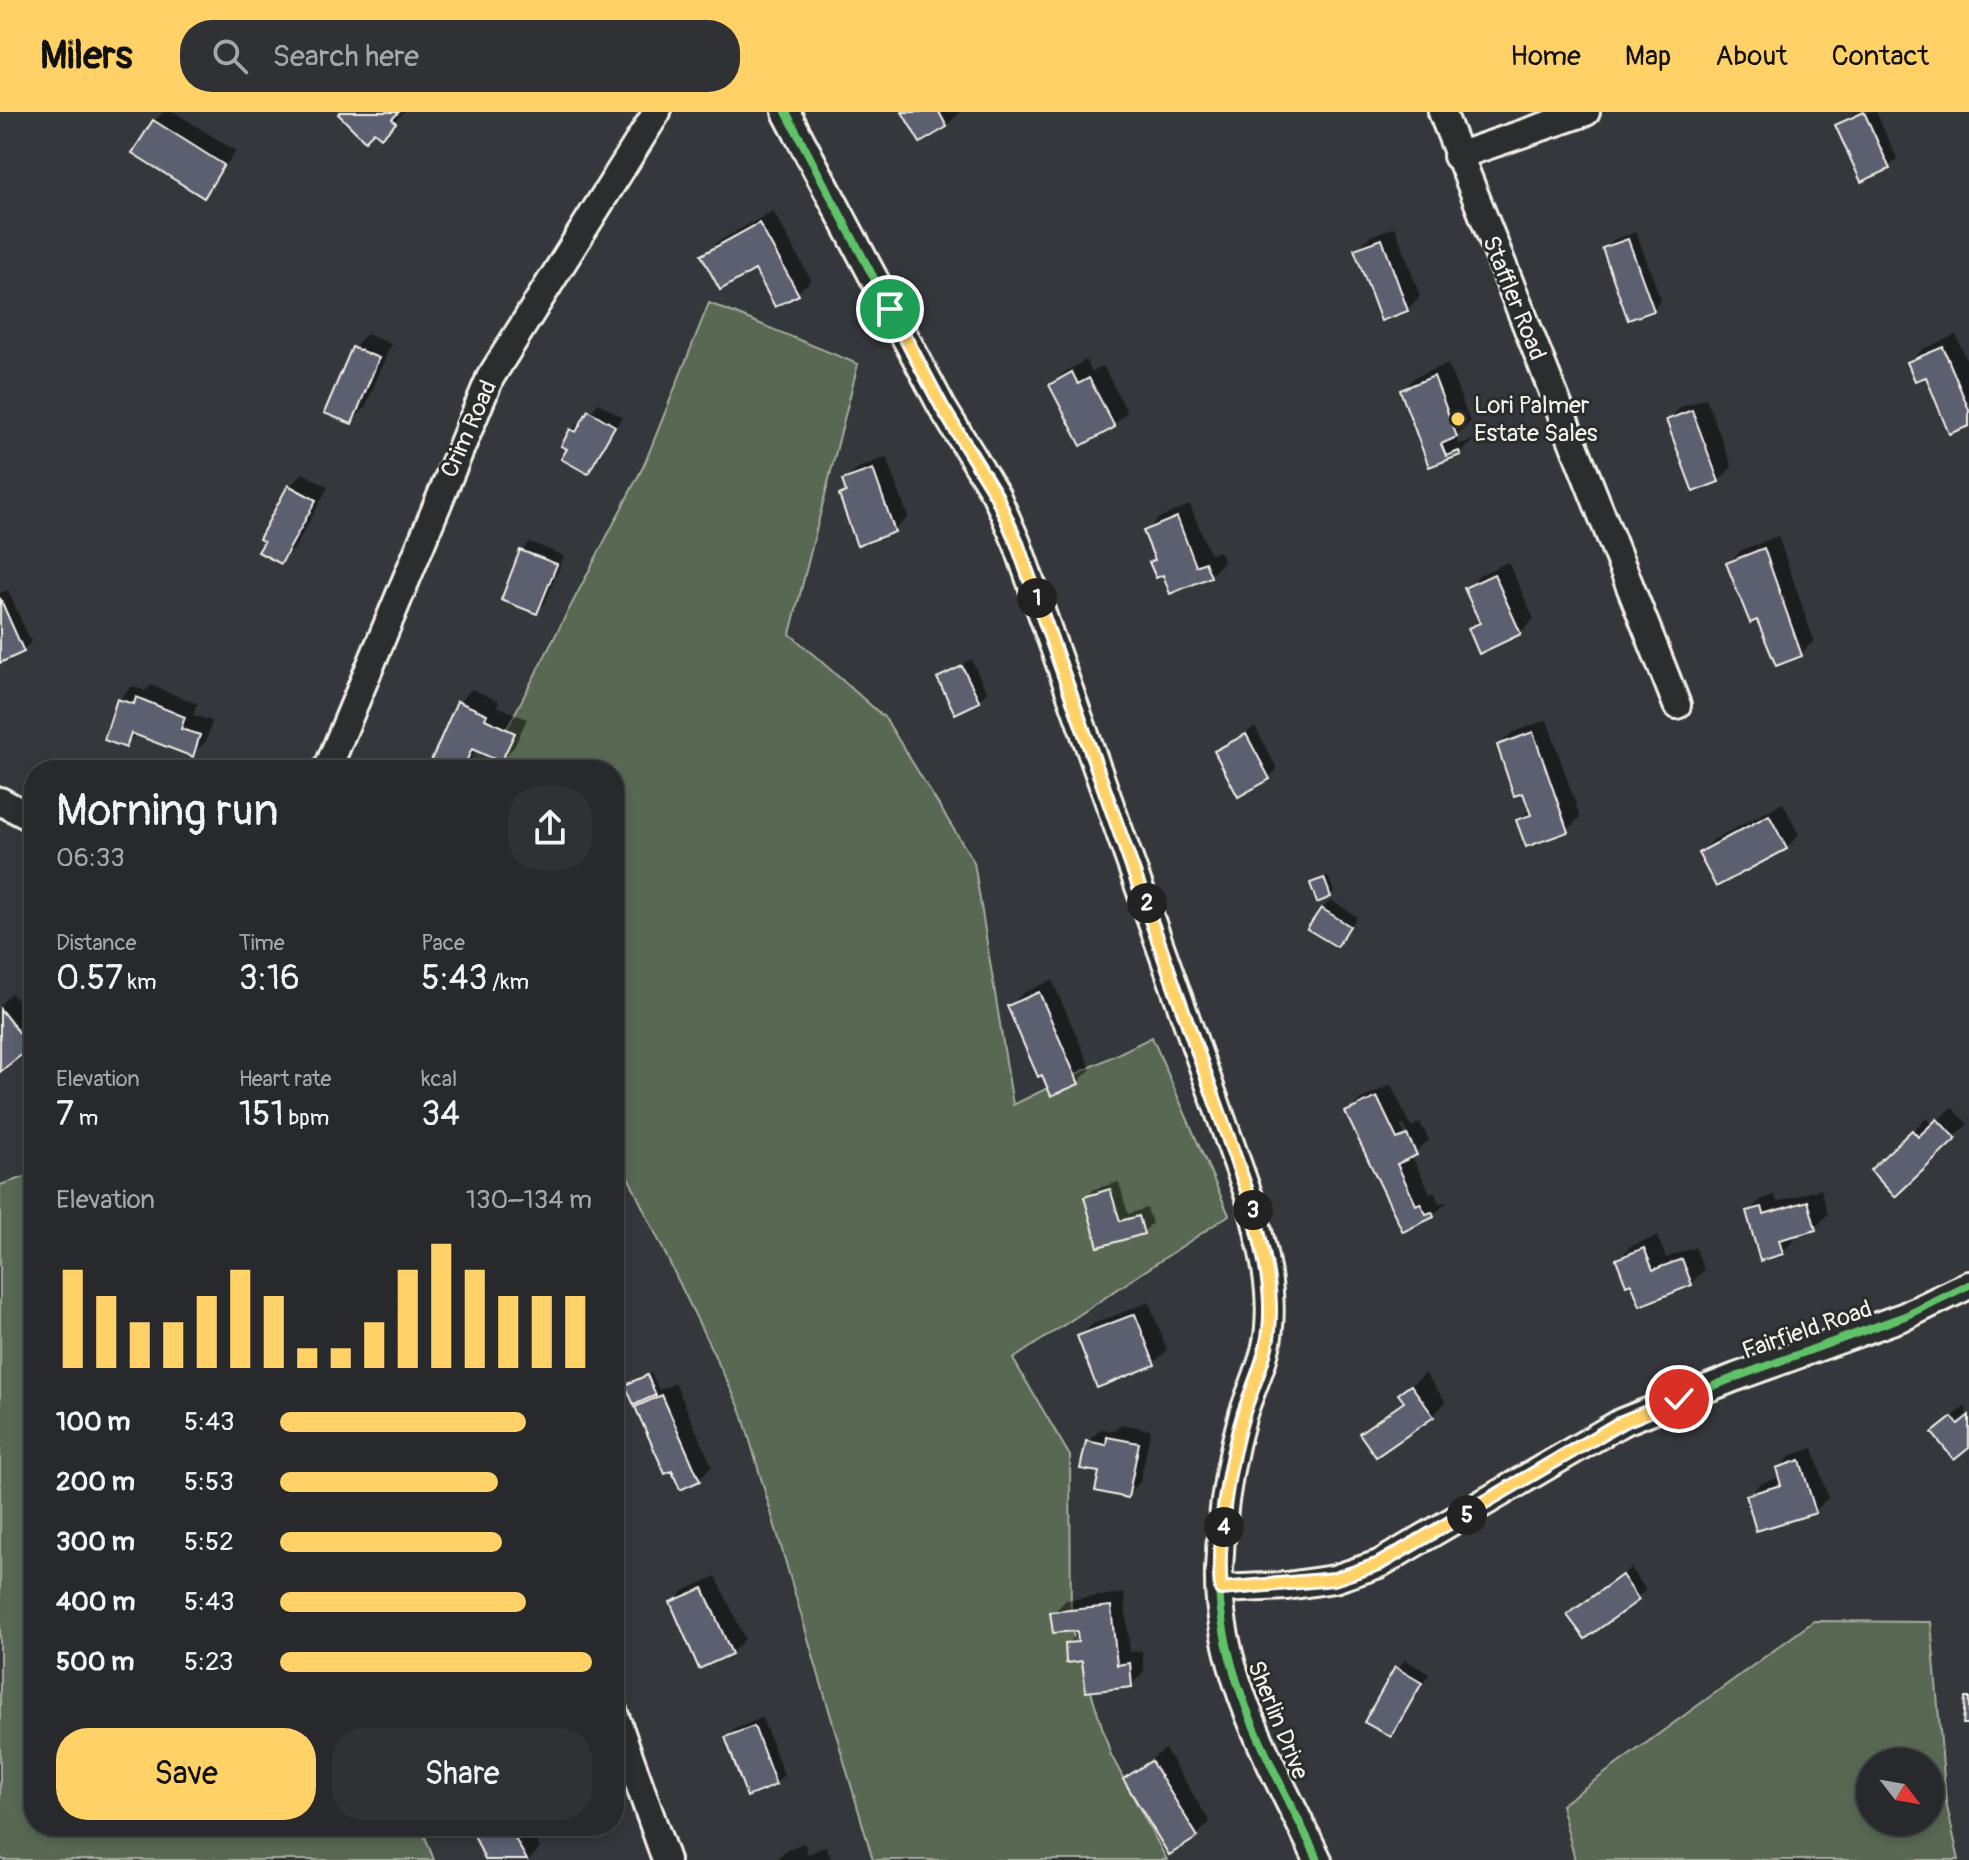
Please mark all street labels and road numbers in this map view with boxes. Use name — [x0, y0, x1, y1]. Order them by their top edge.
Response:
street label: Staffler Road — [1476, 232, 1552, 364]
street label: Crim Road — [435, 376, 503, 482]
street label: Fairfield Road — [1738, 1294, 1876, 1366]
street label: Sherlin Drive — [1241, 1656, 1315, 1784]

